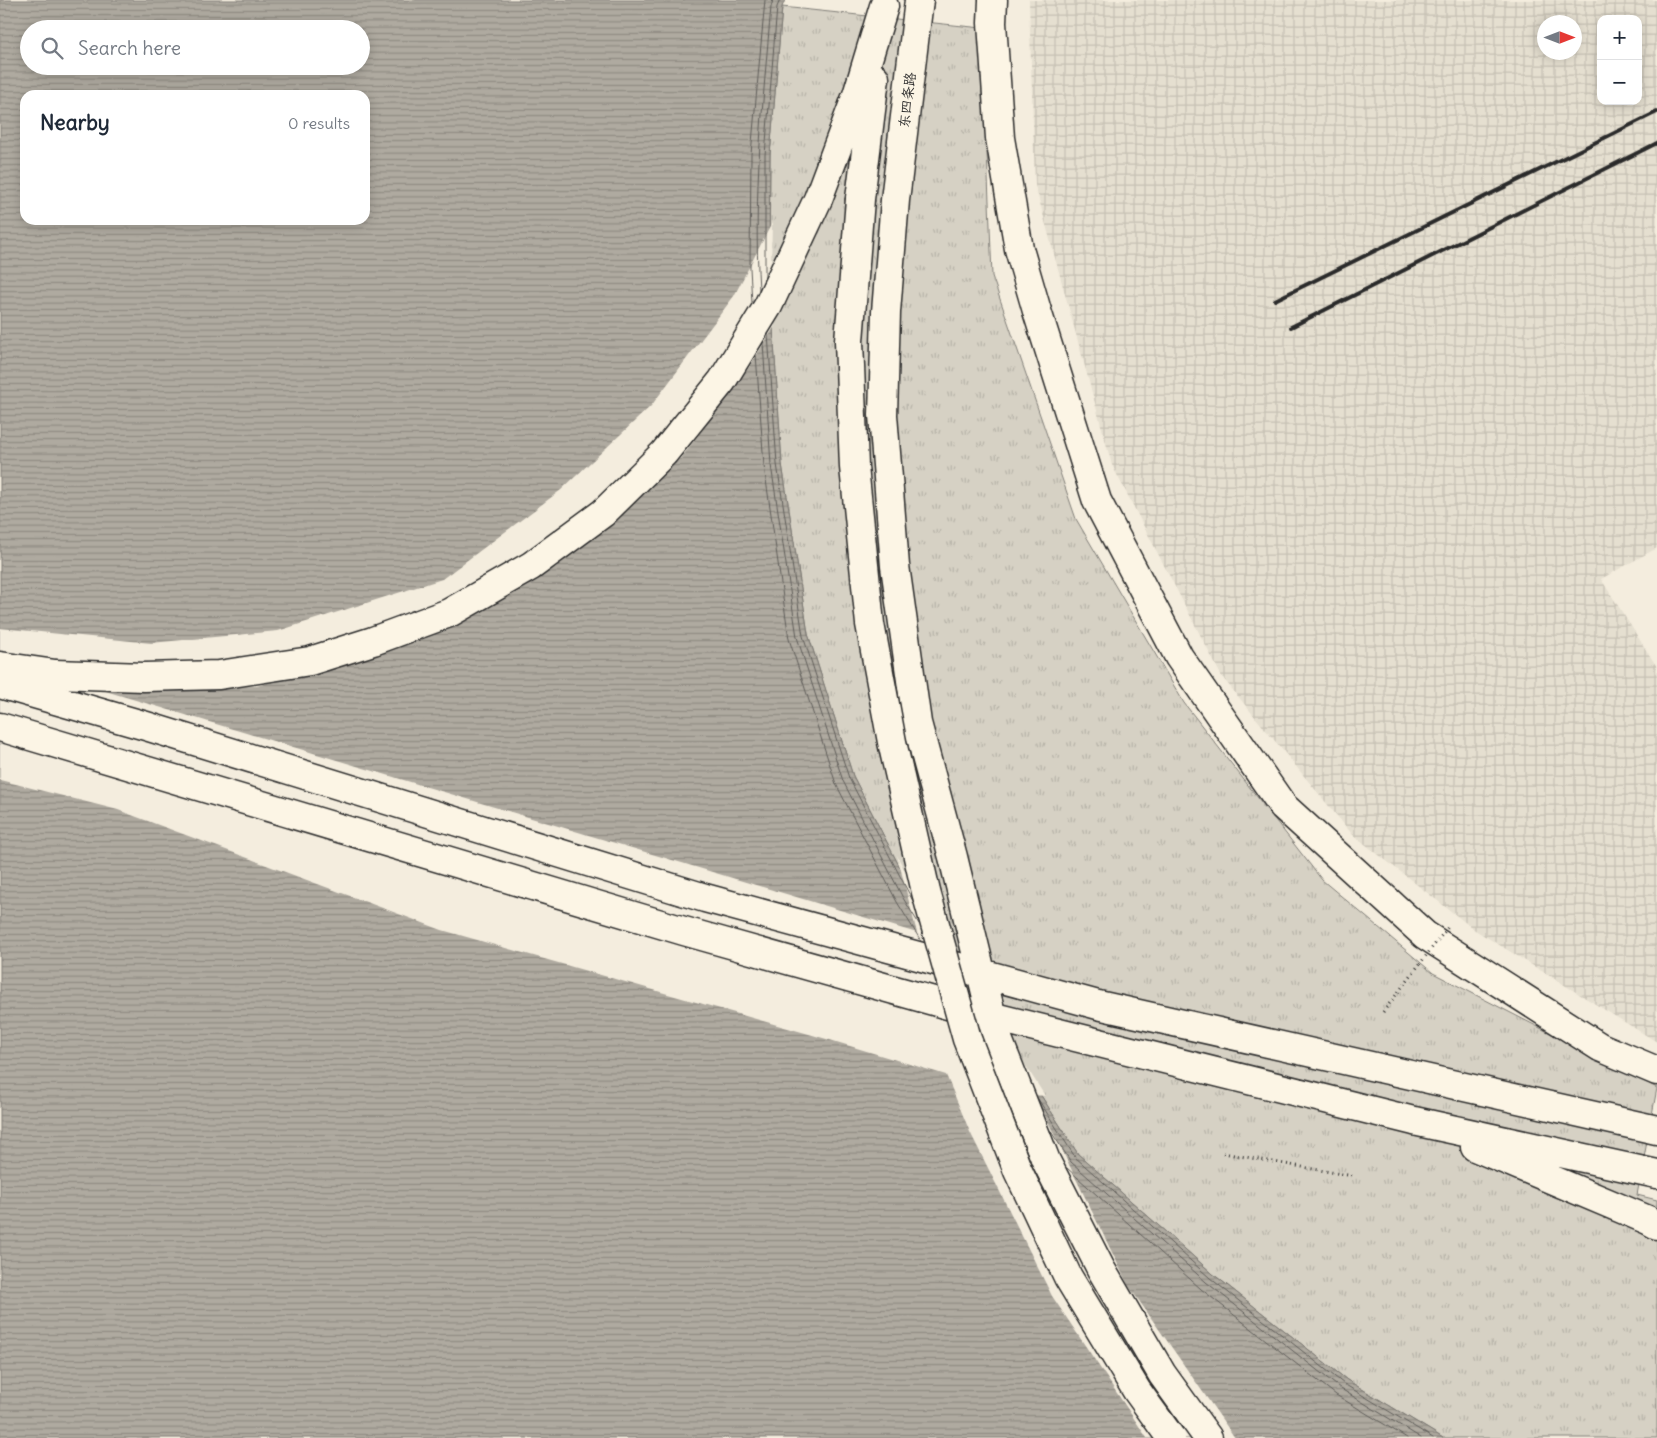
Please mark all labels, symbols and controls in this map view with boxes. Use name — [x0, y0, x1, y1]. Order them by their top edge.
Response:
north arrow — [1537, 15, 1582, 60]
map controls — [1597, 15, 1642, 105]
button: + — [1597, 15, 1642, 60]
search box — [20, 20, 370, 75]
icon: search — [38, 34, 66, 62]
text: Search here — [78, 36, 181, 60]
button: − — [1597, 60, 1642, 105]
street label: 东四条路 — [895, 71, 919, 129]
text: Nearby — [40, 109, 110, 136]
text: 0 results — [288, 113, 350, 133]

